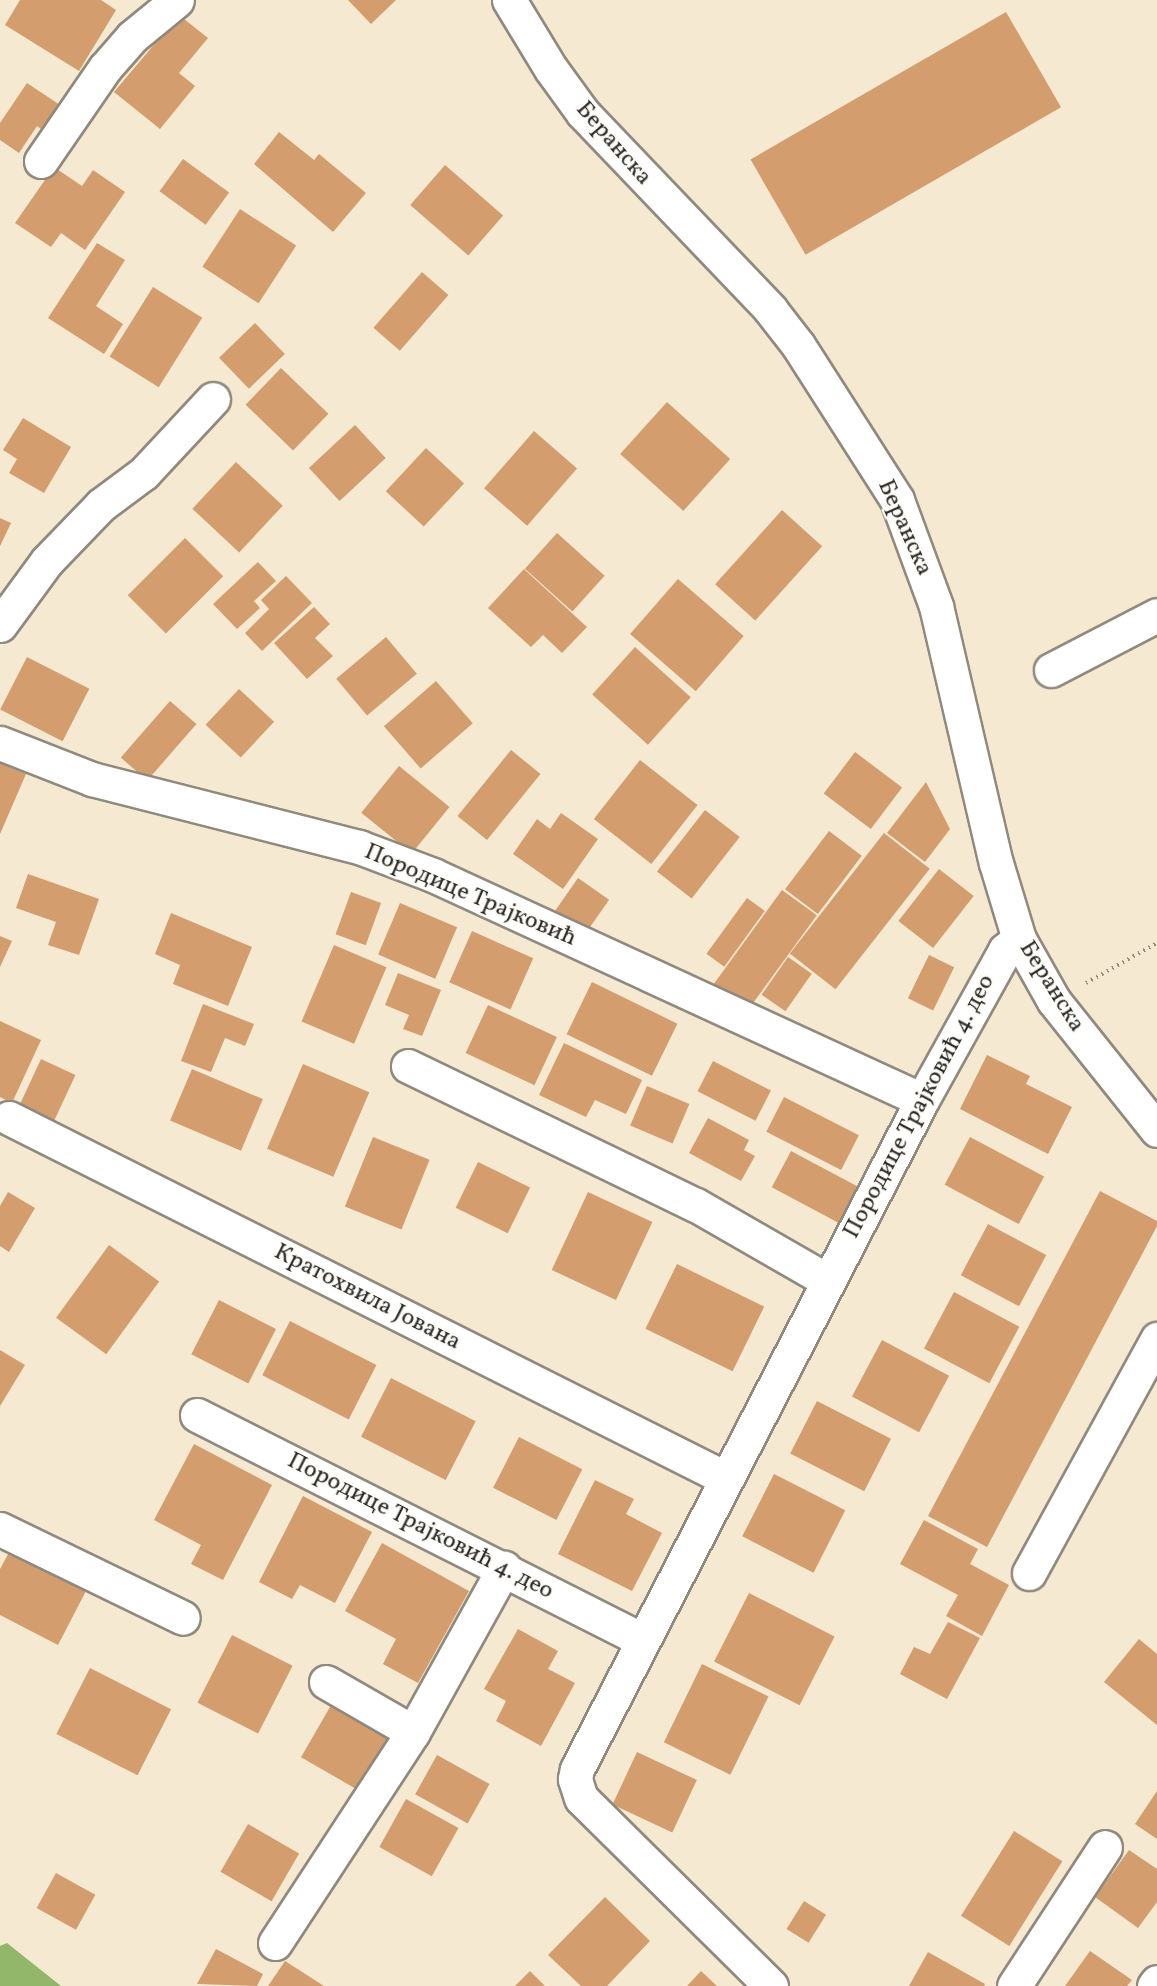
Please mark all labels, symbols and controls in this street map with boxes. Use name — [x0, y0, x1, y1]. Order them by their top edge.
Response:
street label: Беранска — [569, 96, 657, 192]
street label: Беранска — [870, 476, 938, 580]
street label: Породице Трајковић — [359, 838, 581, 954]
street label: Беранска — [1012, 936, 1090, 1038]
street label: Породице Трајковић 4. део — [838, 970, 1002, 1244]
street label: Кратохвила Јована — [269, 1238, 465, 1358]
street label: Породице Трајковић 4. део — [282, 1447, 558, 1607]

